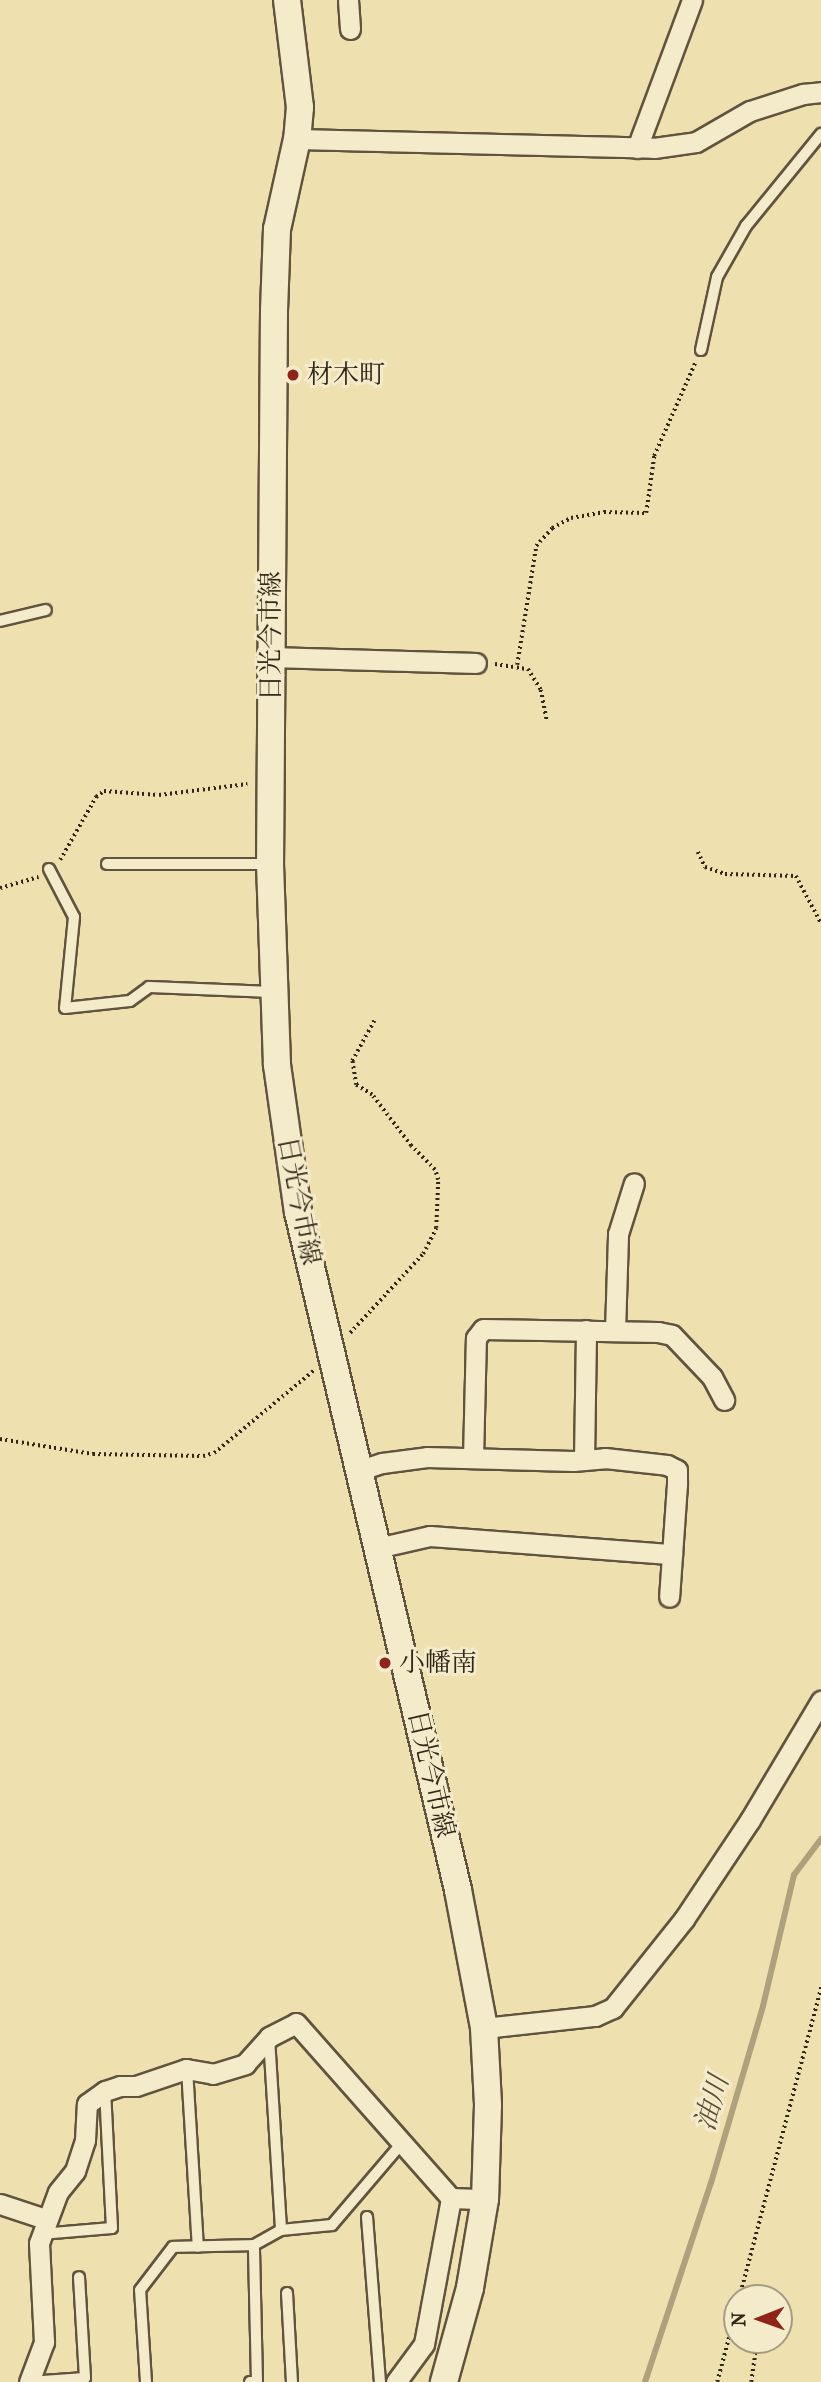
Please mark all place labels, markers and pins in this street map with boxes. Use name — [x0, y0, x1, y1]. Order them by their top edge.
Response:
place label: 材木町 — [307, 359, 385, 391]
marker: 材木町 — [285, 367, 301, 383]
place label: 小幡南 — [399, 1647, 477, 1679]
marker: 小幡南 — [377, 1655, 393, 1671]

